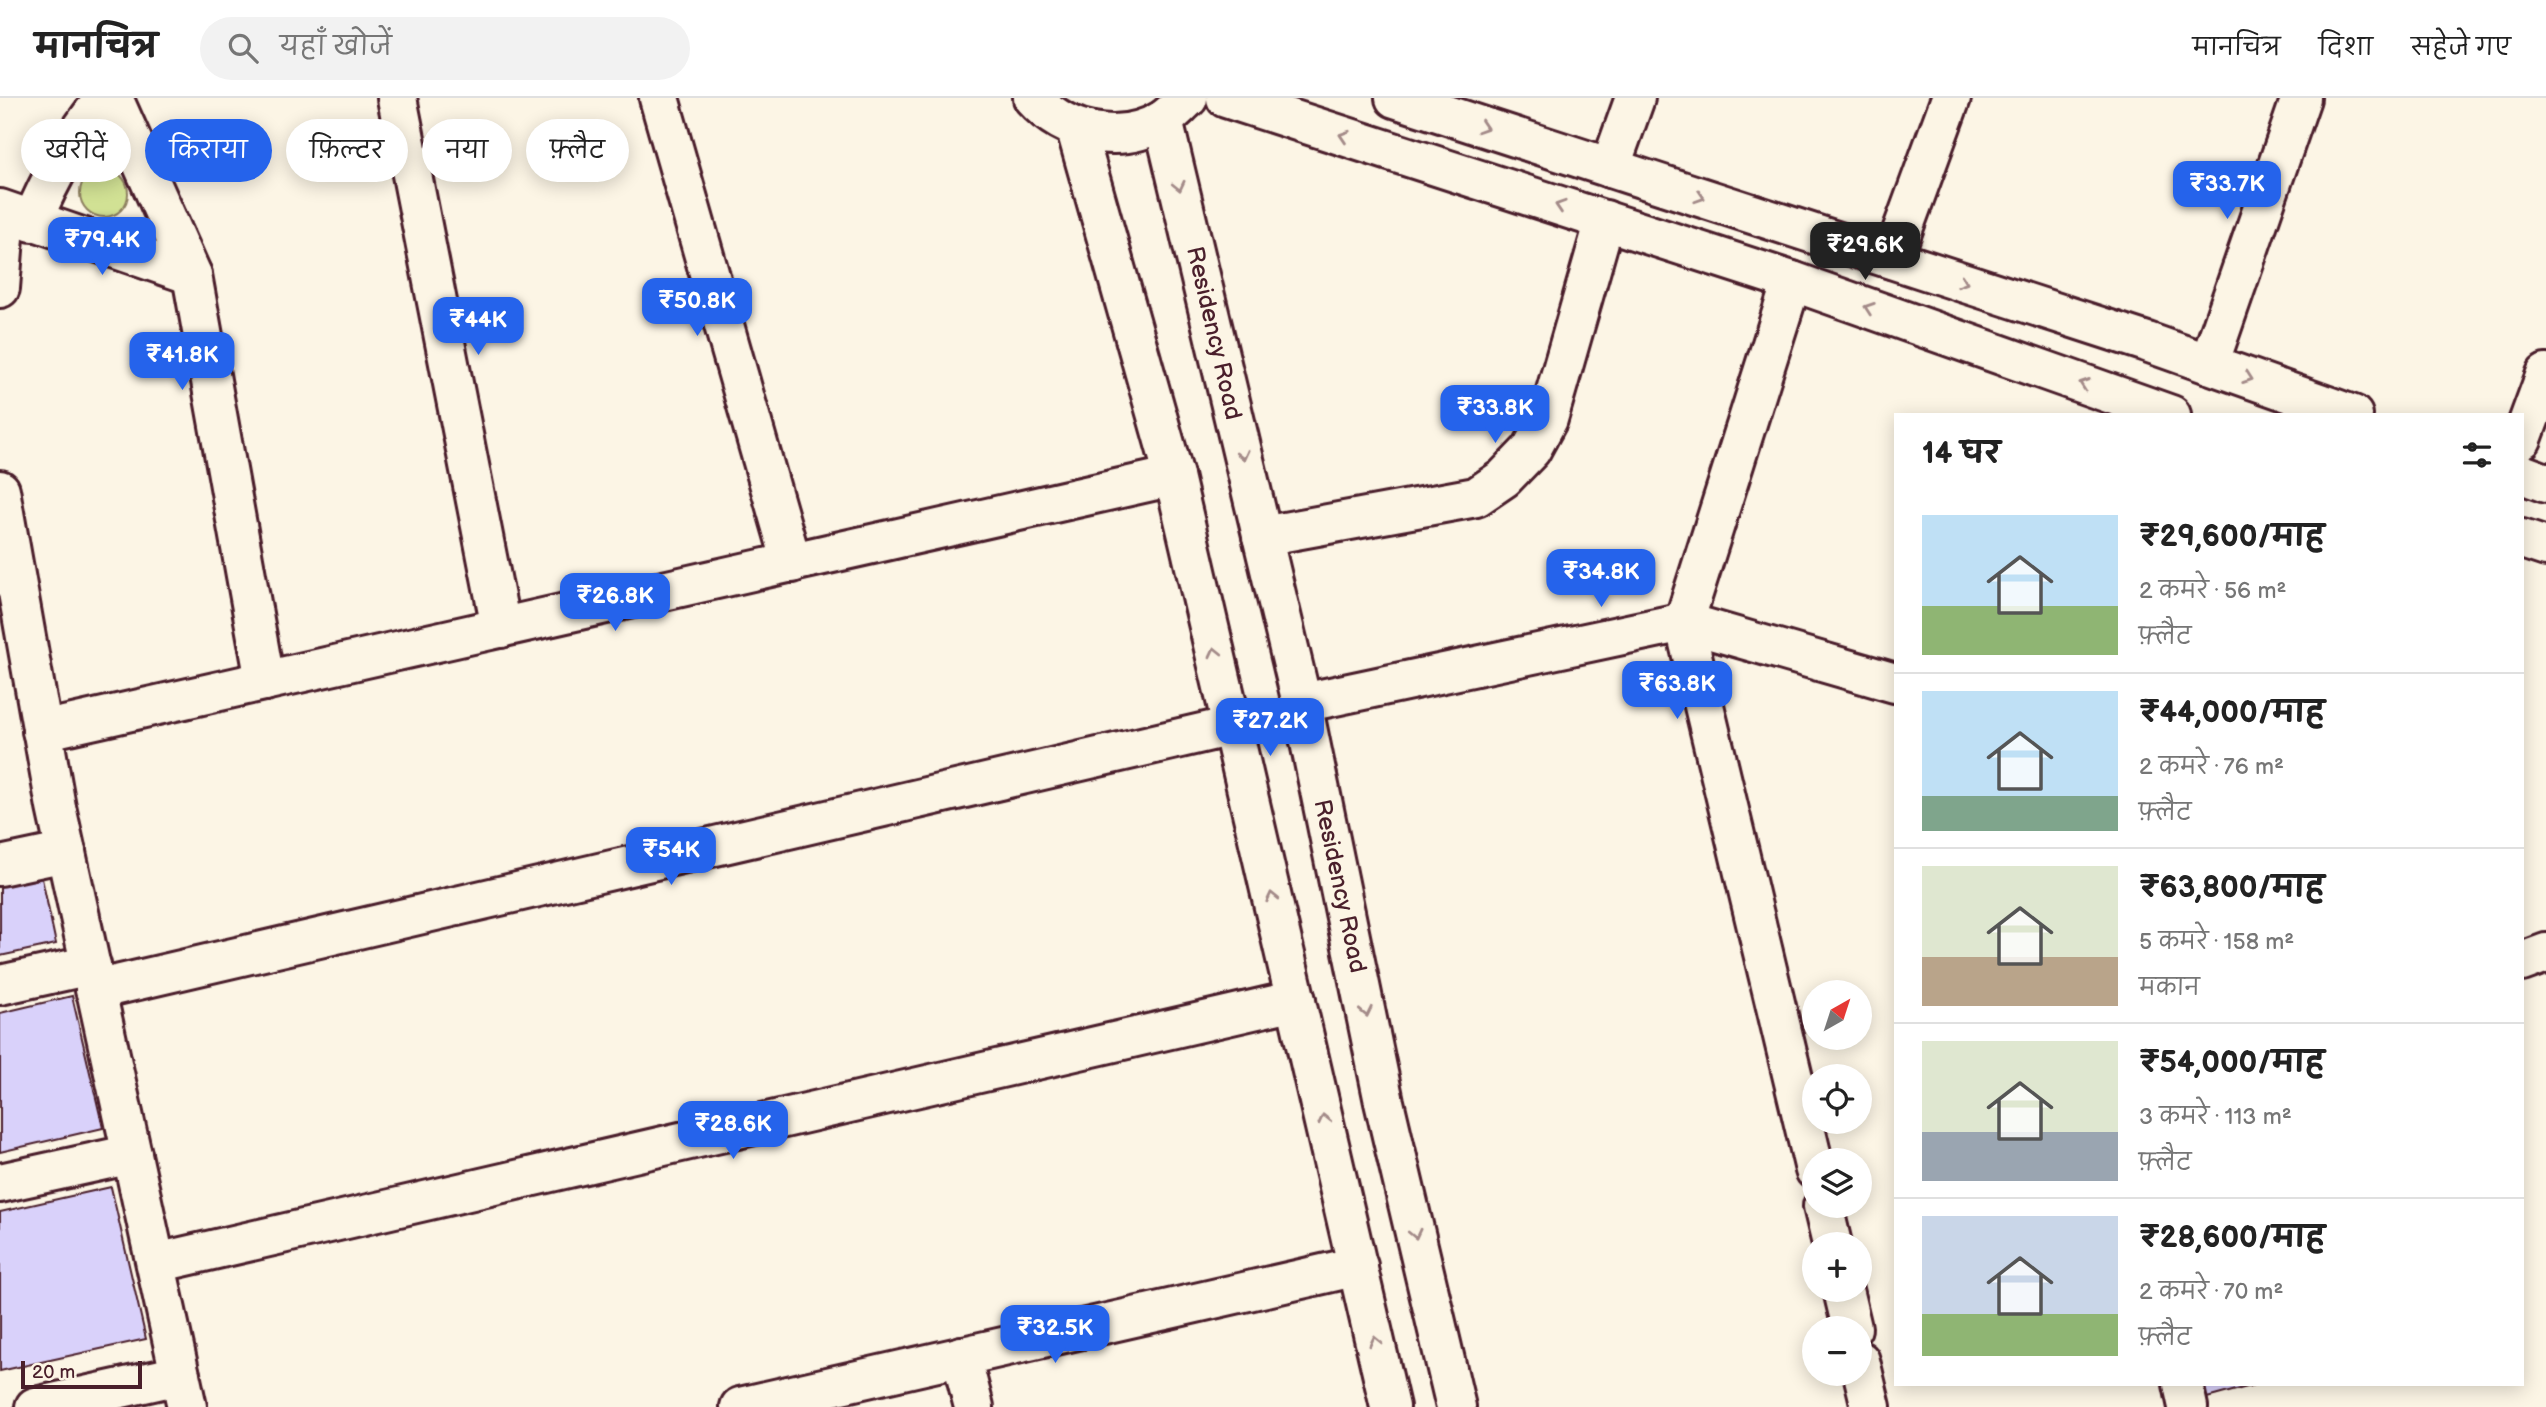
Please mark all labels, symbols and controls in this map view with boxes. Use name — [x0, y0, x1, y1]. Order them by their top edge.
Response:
search box — [200, 17, 690, 80]
text: मानचित्र — [35, 27, 158, 67]
icon: search — [224, 29, 262, 67]
text: यहाँ खोजें — [280, 32, 392, 63]
text: मानचित्र — [2193, 33, 2281, 62]
text: दिशा — [2319, 33, 2373, 62]
text: सहेजे गए — [2411, 33, 2511, 62]
one-way arrow — [1477, 118, 1489, 133]
chip: खरीदें — [21, 119, 131, 182]
chip: किराया — [145, 119, 272, 182]
chip: फ़िल्टर — [286, 119, 408, 182]
chip: नया — [422, 119, 512, 182]
chip: फ़्लैट — [526, 119, 629, 182]
one-way arrow — [1338, 130, 1351, 144]
pin: ₹33.7K — [2170, 162, 2284, 221]
text: ₹33.7K — [2189, 170, 2265, 198]
one-way arrow — [1171, 180, 1185, 192]
one-way arrow — [1693, 188, 1705, 203]
one-way arrow — [1555, 200, 1567, 214]
pin: ₹79.4K — [45, 218, 159, 277]
pin: ₹29.6K — [1808, 222, 1922, 282]
text: ₹79.4K — [64, 226, 140, 254]
text: ₹29.6K — [1826, 231, 1904, 259]
street label: Residency Road — [1180, 244, 1248, 422]
one-way arrow — [1956, 274, 1968, 288]
pin: ₹50.8K — [640, 278, 754, 338]
text: ₹50.8K — [658, 287, 736, 315]
pin: ₹44K — [437, 298, 519, 357]
one-way arrow — [1864, 302, 1876, 316]
text: ₹44K — [449, 306, 507, 334]
pin: ₹41.8K — [125, 332, 239, 392]
text: ₹41.8K — [145, 341, 219, 369]
one-way arrow — [2242, 369, 2254, 383]
one-way arrow — [2078, 378, 2091, 392]
pin: ₹33.8K — [1438, 386, 1552, 445]
text: ₹33.8K — [1456, 394, 1534, 422]
text: 14 घर — [1922, 436, 2000, 472]
icon: filters — [2458, 436, 2496, 474]
one-way arrow — [1235, 449, 1249, 461]
text: ₹29,600/माह — [2139, 519, 2324, 555]
icon: home — [1978, 543, 2062, 627]
pin: ₹34.8K — [1544, 550, 1658, 609]
text: ₹34.8K — [1562, 558, 1640, 586]
pin: ₹26.8K — [558, 574, 672, 633]
text: 2 कमरे · 56 m² — [2139, 577, 2286, 605]
text: ₹26.8K — [576, 582, 654, 610]
text: फ़्लैट — [2139, 623, 2191, 651]
one-way arrow — [1209, 646, 1223, 658]
pin: ₹63.8K — [1620, 662, 1734, 721]
text: ₹63.8K — [1638, 670, 1716, 698]
text: ₹44,000/माह — [2139, 695, 2325, 731]
pin: ₹27.2K — [1213, 698, 1327, 758]
text: ₹27.2K — [1232, 707, 1308, 735]
icon: home — [1978, 719, 2062, 803]
text: 2 कमरे · 76 m² — [2139, 753, 2284, 781]
street label: Residency Road — [1307, 797, 1373, 975]
text: फ़्लैट — [2139, 799, 2191, 827]
pin: ₹54K — [630, 828, 712, 887]
text: ₹54K — [642, 836, 700, 864]
text: ₹63,800/माह — [2139, 870, 2324, 906]
one-way arrow — [1266, 891, 1280, 903]
icon: home — [1978, 894, 2062, 978]
text: 5 कमरे · 158 m² — [2139, 928, 2294, 956]
text: मकान — [2139, 974, 2200, 1002]
north arrow — [1802, 980, 1872, 1050]
map controls — [1802, 980, 1872, 1386]
one-way arrow — [1357, 1006, 1372, 1018]
text: ₹54,000/माह — [2139, 1045, 2324, 1081]
button: locate — [1802, 1064, 1872, 1134]
icon: home — [1978, 1069, 2062, 1153]
pin: ₹28.6K — [676, 1102, 790, 1161]
text: 3 कमरे · 113 m² — [2139, 1103, 2292, 1131]
text: ₹28.6K — [694, 1110, 772, 1138]
one-way arrow — [1317, 1113, 1332, 1125]
button: layers — [1802, 1148, 1872, 1218]
text: फ़्लैट — [2139, 1149, 2191, 1177]
text: ₹28,600/माह — [2139, 1220, 2325, 1256]
one-way arrow — [1407, 1228, 1422, 1240]
button: + — [1802, 1232, 1872, 1302]
icon: home — [1978, 1244, 2062, 1328]
text: 2 कमरे · 70 m² — [2139, 1278, 2283, 1306]
pin: ₹32.5K — [998, 1306, 1112, 1365]
text: ₹32.5K — [1017, 1314, 1093, 1342]
button: − — [1802, 1316, 1872, 1386]
text: फ़्लैट — [2139, 1324, 2191, 1352]
one-way arrow — [1369, 1335, 1383, 1347]
scale bar — [21, 1358, 142, 1390]
text: 20 m — [32, 1361, 75, 1384]

